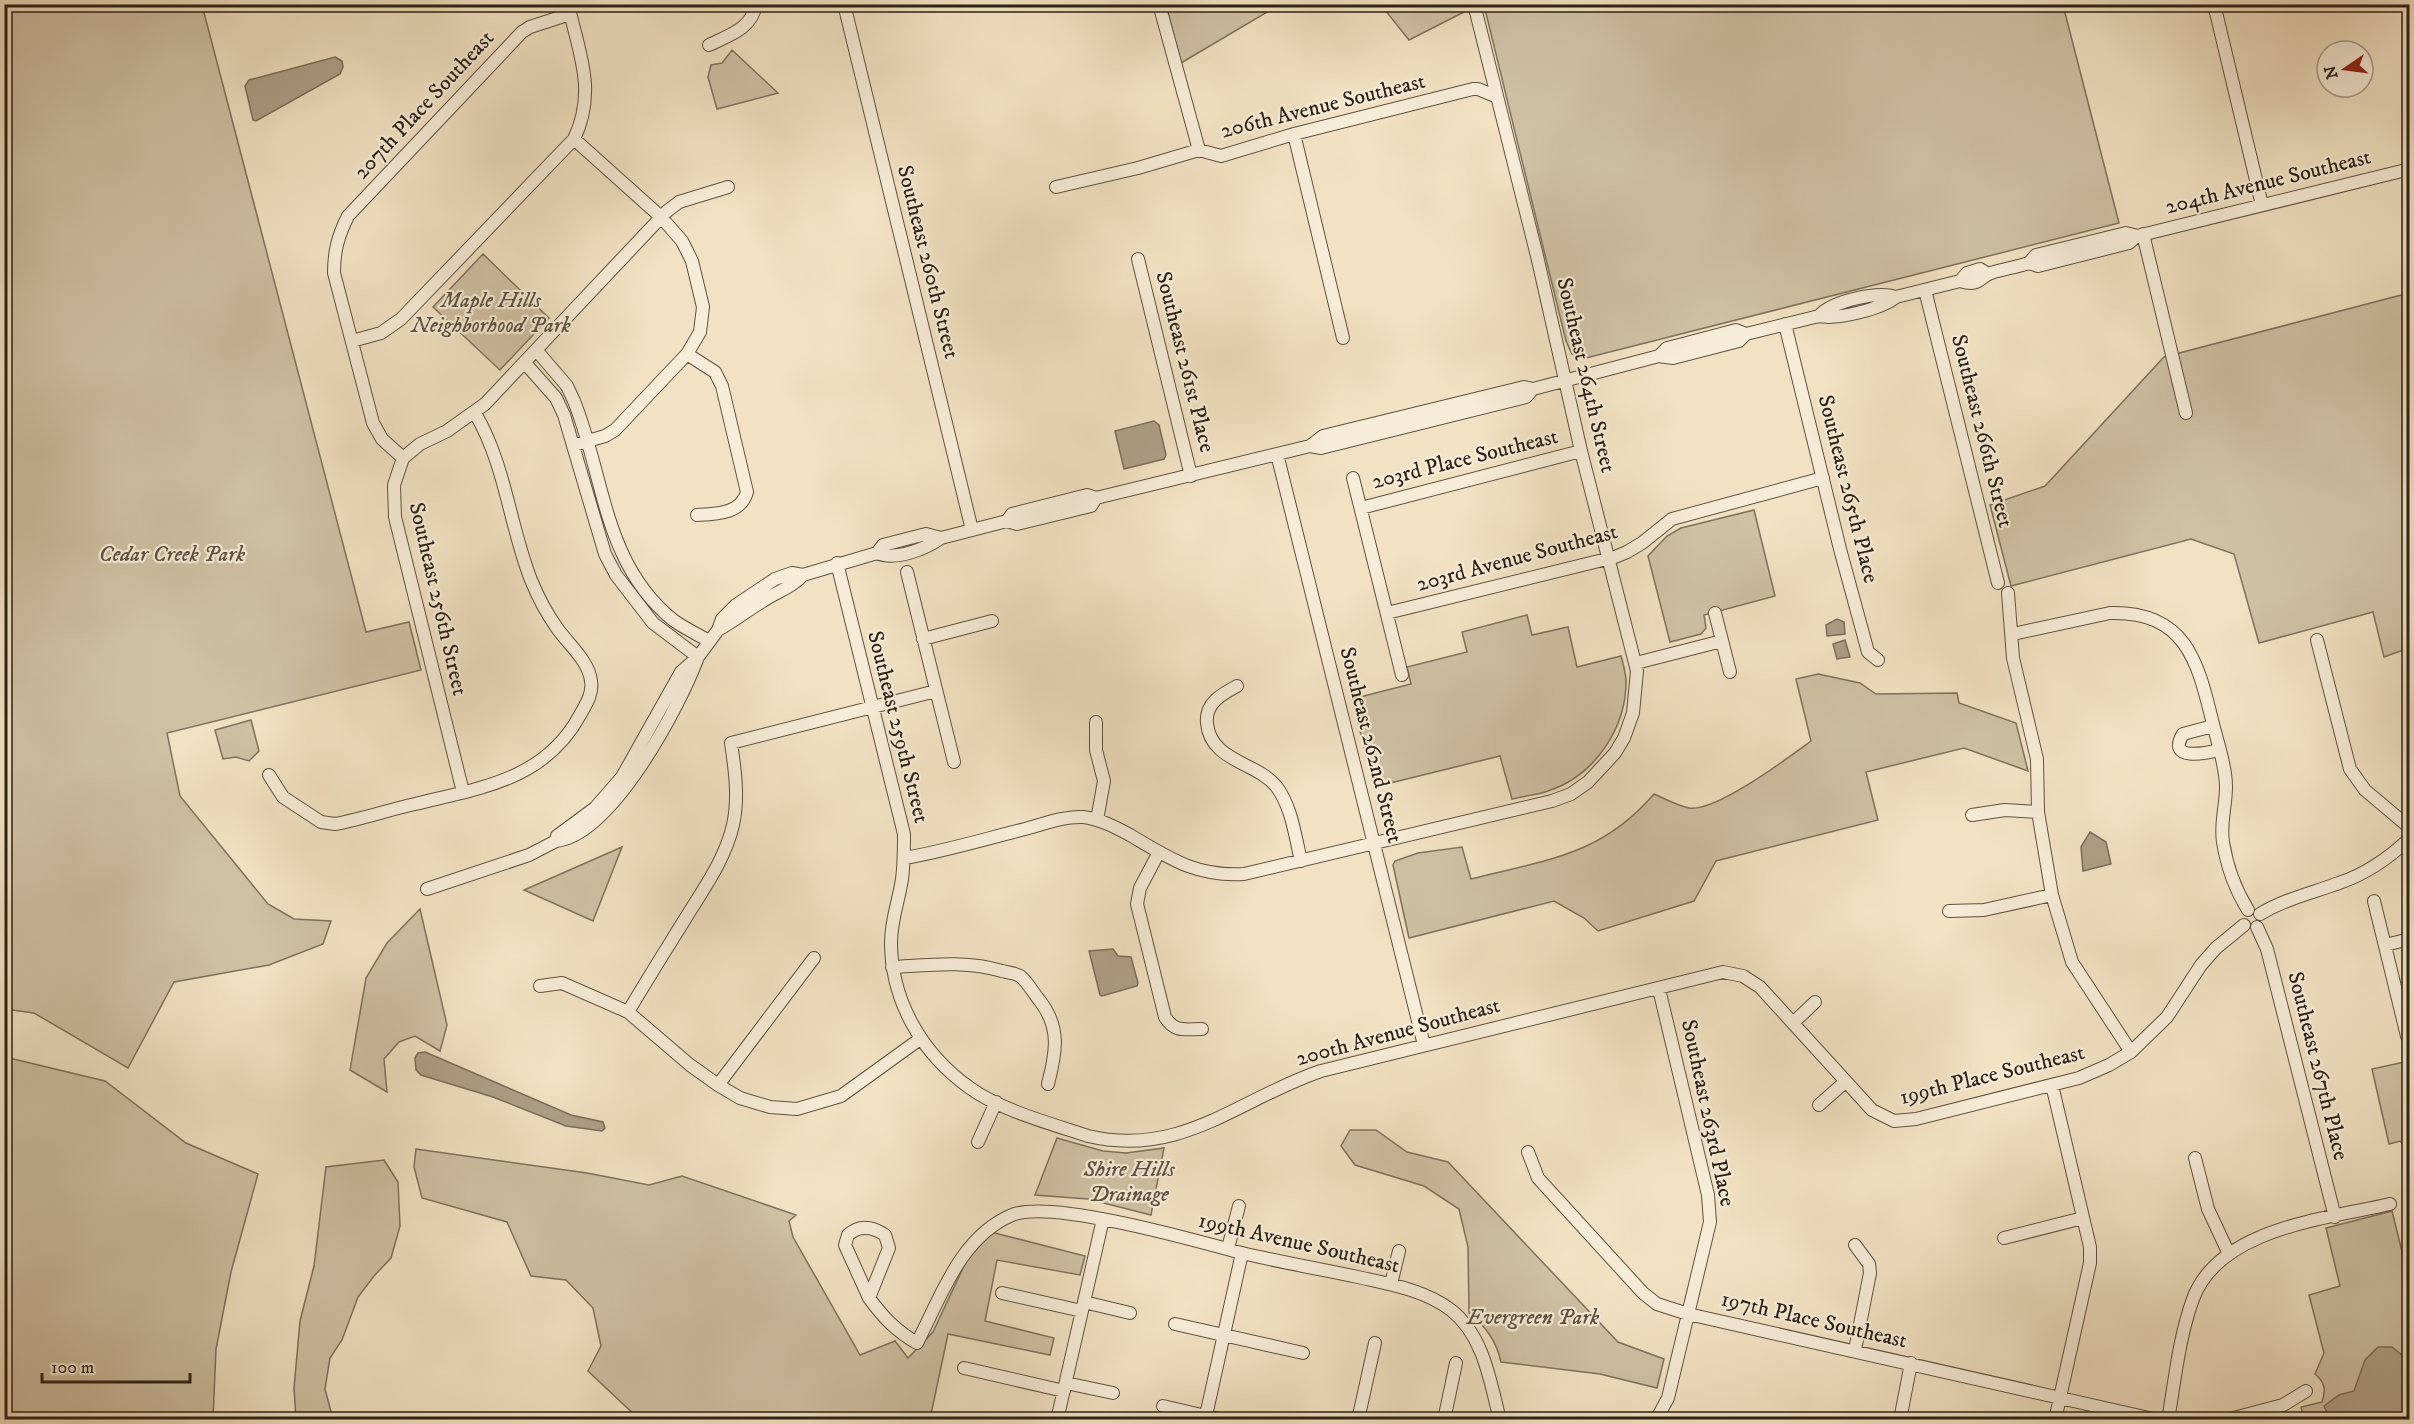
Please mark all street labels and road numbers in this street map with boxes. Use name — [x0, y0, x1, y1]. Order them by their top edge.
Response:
street label: 207th Place Southeast — [348, 25, 500, 185]
street label: 206th Avenue Southeast — [1218, 68, 1428, 144]
street label: 204th Avenue Southeast — [2162, 143, 2374, 221]
street label: Southeast 260th Street — [891, 162, 965, 362]
street label: Southeast 261st Place — [1149, 269, 1221, 455]
street label: Southeast 264th Street — [1550, 275, 1622, 475]
street label: Southeast 266th Street — [1945, 332, 2019, 530]
street label: Southeast 265th Place — [1812, 392, 1884, 586]
street label: 203rd Place Southeast — [1369, 423, 1561, 495]
street label: Southeast 256th Street — [403, 500, 473, 698]
street label: 203rd Avenue Southeast — [1414, 518, 1620, 598]
street label: Southeast 259th Street — [861, 628, 935, 826]
street label: Southeast 262nd Street — [1334, 644, 1408, 846]
street label: Southeast 267th Place — [2282, 969, 2354, 1163]
street label: 200th Avenue Southeast — [1293, 992, 1503, 1072]
street label: Southeast 263rd Place — [1675, 1017, 1741, 1209]
street label: 199th Place Southeast — [1897, 1039, 2087, 1111]
street label: 199th Avenue Southeast — [1196, 1207, 1402, 1279]
street label: 197th Place Southeast — [1718, 1285, 1910, 1355]

